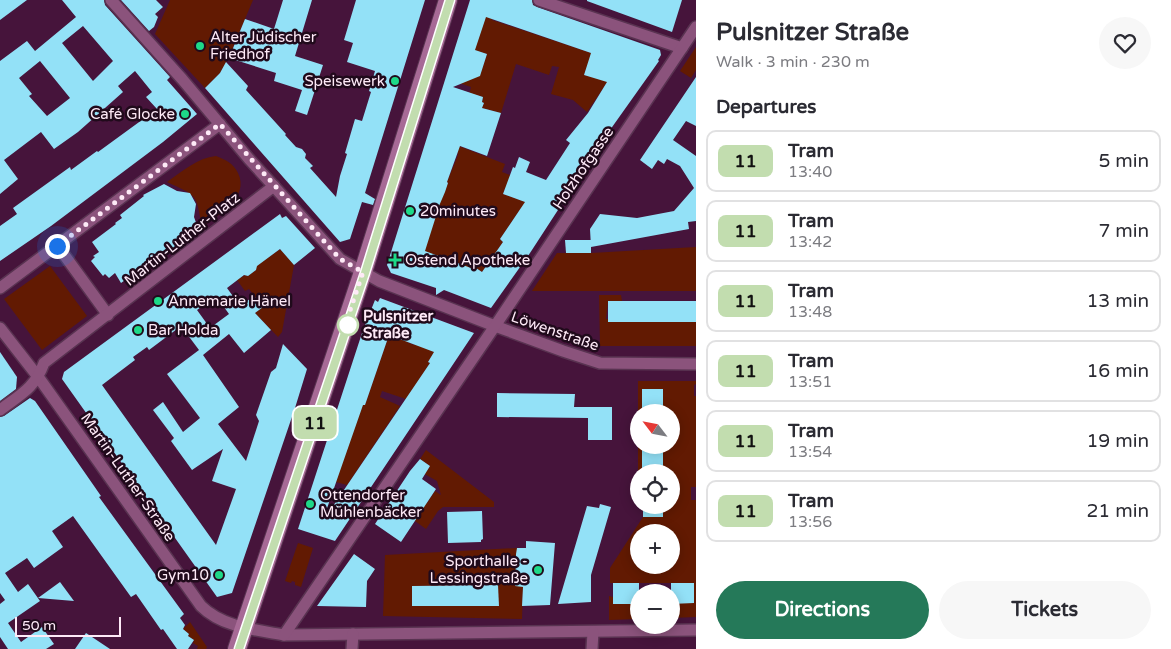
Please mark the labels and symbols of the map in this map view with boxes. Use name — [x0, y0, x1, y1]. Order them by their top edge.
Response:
place label: Alter Jüdischer Friedhof — [210, 28, 317, 63]
marker: Alter Jüdischer Friedhof — [194, 40, 206, 52]
place label: Speisewerk — [304, 72, 385, 90]
marker: Speisewerk — [389, 75, 401, 87]
place label: Café Glocke — [90, 105, 175, 123]
marker: Café Glocke — [179, 108, 191, 120]
street label: Holzhofgasse — [549, 123, 617, 213]
street label: Martin-Luther-Platz — [121, 188, 243, 290]
place label: 20minutes — [420, 202, 496, 220]
marker: 20minutes — [404, 205, 416, 217]
your location — [45, 234, 70, 259]
place label: Ostend Apotheke — [405, 251, 530, 269]
marker: Ostend Apotheke — [389, 254, 401, 266]
place label: Annemarie Hänel — [168, 292, 291, 310]
marker: Annemarie Hänel — [152, 295, 164, 307]
place label: Pulsnitzer Straße — [363, 307, 434, 342]
street label: Löwenstraße — [509, 308, 601, 354]
marker: Pulsnitzer Straße — [337, 314, 359, 336]
place label: Bar Holda — [148, 321, 218, 339]
marker: Bar Holda — [132, 324, 144, 336]
north arrow — [630, 404, 680, 454]
line badge: 11 — [292, 407, 338, 439]
street label: Martin-Luther-Straße — [77, 409, 179, 545]
place label: Ottendorfer Mühlenbäcker — [320, 486, 422, 521]
marker: Ottendorfer Mühlenbäcker — [304, 498, 316, 510]
place label: Sporthalle - Lessingstraße — [429, 552, 528, 587]
marker: Sporthalle - Lessingstraße — [532, 564, 544, 576]
place label: Gym10 — [157, 566, 209, 584]
marker: Gym10 — [213, 569, 225, 581]
scale bar — [15, 614, 121, 637]

